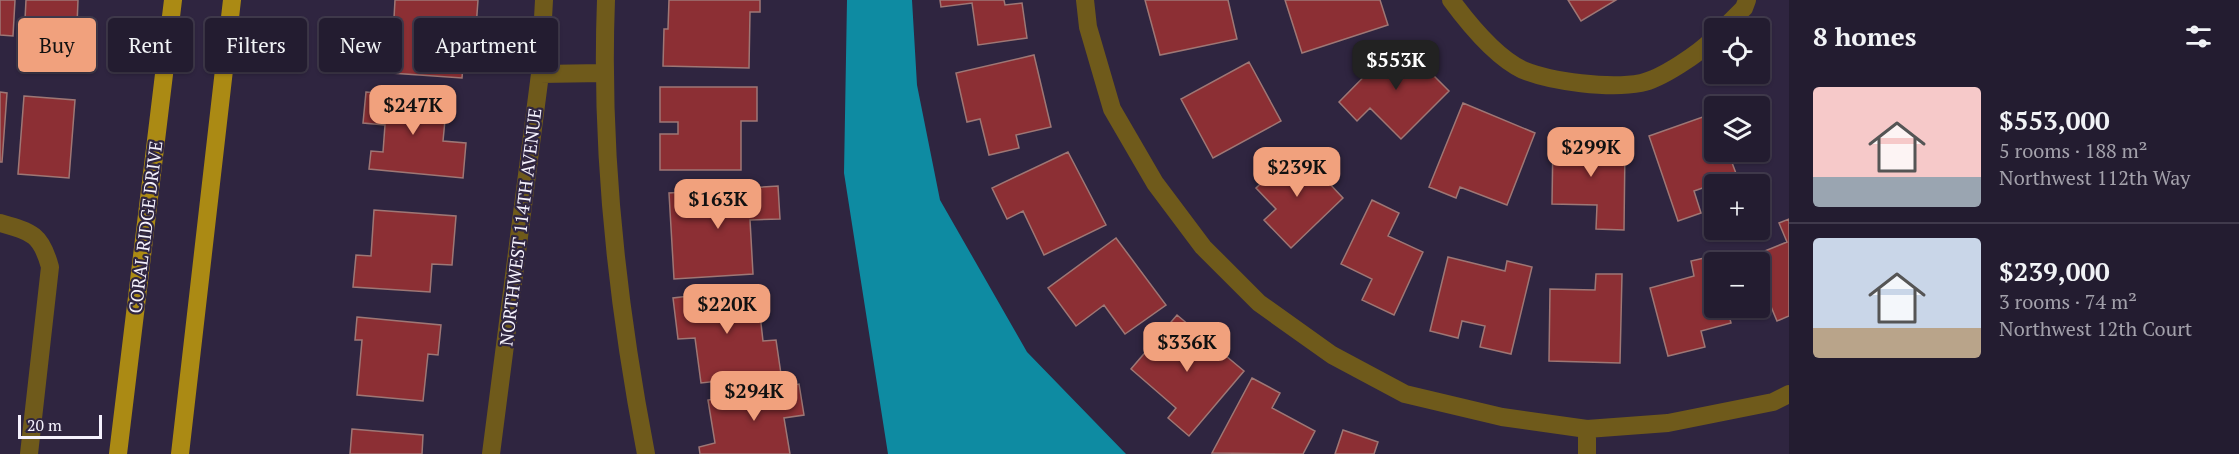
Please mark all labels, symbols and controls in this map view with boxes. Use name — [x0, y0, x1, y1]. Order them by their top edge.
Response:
chip: Buy — [18, 18, 96, 72]
chip: Rent — [108, 18, 193, 72]
chip: Filters — [205, 18, 307, 72]
chip: New — [319, 18, 402, 72]
chip: Apartment — [414, 18, 558, 72]
map controls — [1704, 18, 1770, 318]
button: locate — [1704, 18, 1770, 84]
text: 8 homes — [1813, 19, 1917, 53]
icon: filters — [2182, 20, 2215, 53]
pin: $553K — [1354, 40, 1438, 91]
text: $553K — [1366, 46, 1426, 73]
pin: $247K — [371, 85, 455, 136]
text: $247K — [383, 91, 443, 118]
button: layers — [1704, 96, 1770, 162]
text: $553,000 — [1999, 103, 2110, 137]
street label: NORTHWEST 114TH AVENUE — [493, 107, 547, 347]
icon: home — [1861, 111, 1933, 183]
pin: $299K — [1549, 127, 1633, 178]
text: $299K — [1561, 133, 1621, 160]
text: 5 rooms · 188 m² — [1999, 137, 2147, 164]
street label: CORAL RIDGE DRIVE — [123, 139, 167, 315]
pin: $239K — [1255, 147, 1339, 198]
text: $239K — [1267, 153, 1327, 180]
text: Northwest 112th Way — [1999, 164, 2190, 191]
button: + — [1704, 174, 1770, 240]
pin: $163K — [676, 179, 760, 230]
text: $163K — [688, 185, 748, 212]
button: − — [1704, 252, 1770, 318]
text: $239,000 — [1999, 254, 2110, 288]
icon: home — [1861, 262, 1933, 334]
pin: $220K — [685, 284, 769, 335]
text: 3 rooms · 74 m² — [1999, 288, 2137, 315]
text: $220K — [697, 290, 757, 317]
text: Northwest 12th Court — [1999, 315, 2192, 342]
pin: $336K — [1145, 322, 1229, 373]
text: $336K — [1157, 328, 1217, 355]
pin: $294K — [712, 371, 796, 422]
text: $294K — [724, 377, 784, 404]
scale bar — [18, 412, 102, 440]
text: 20 m — [27, 414, 62, 436]

